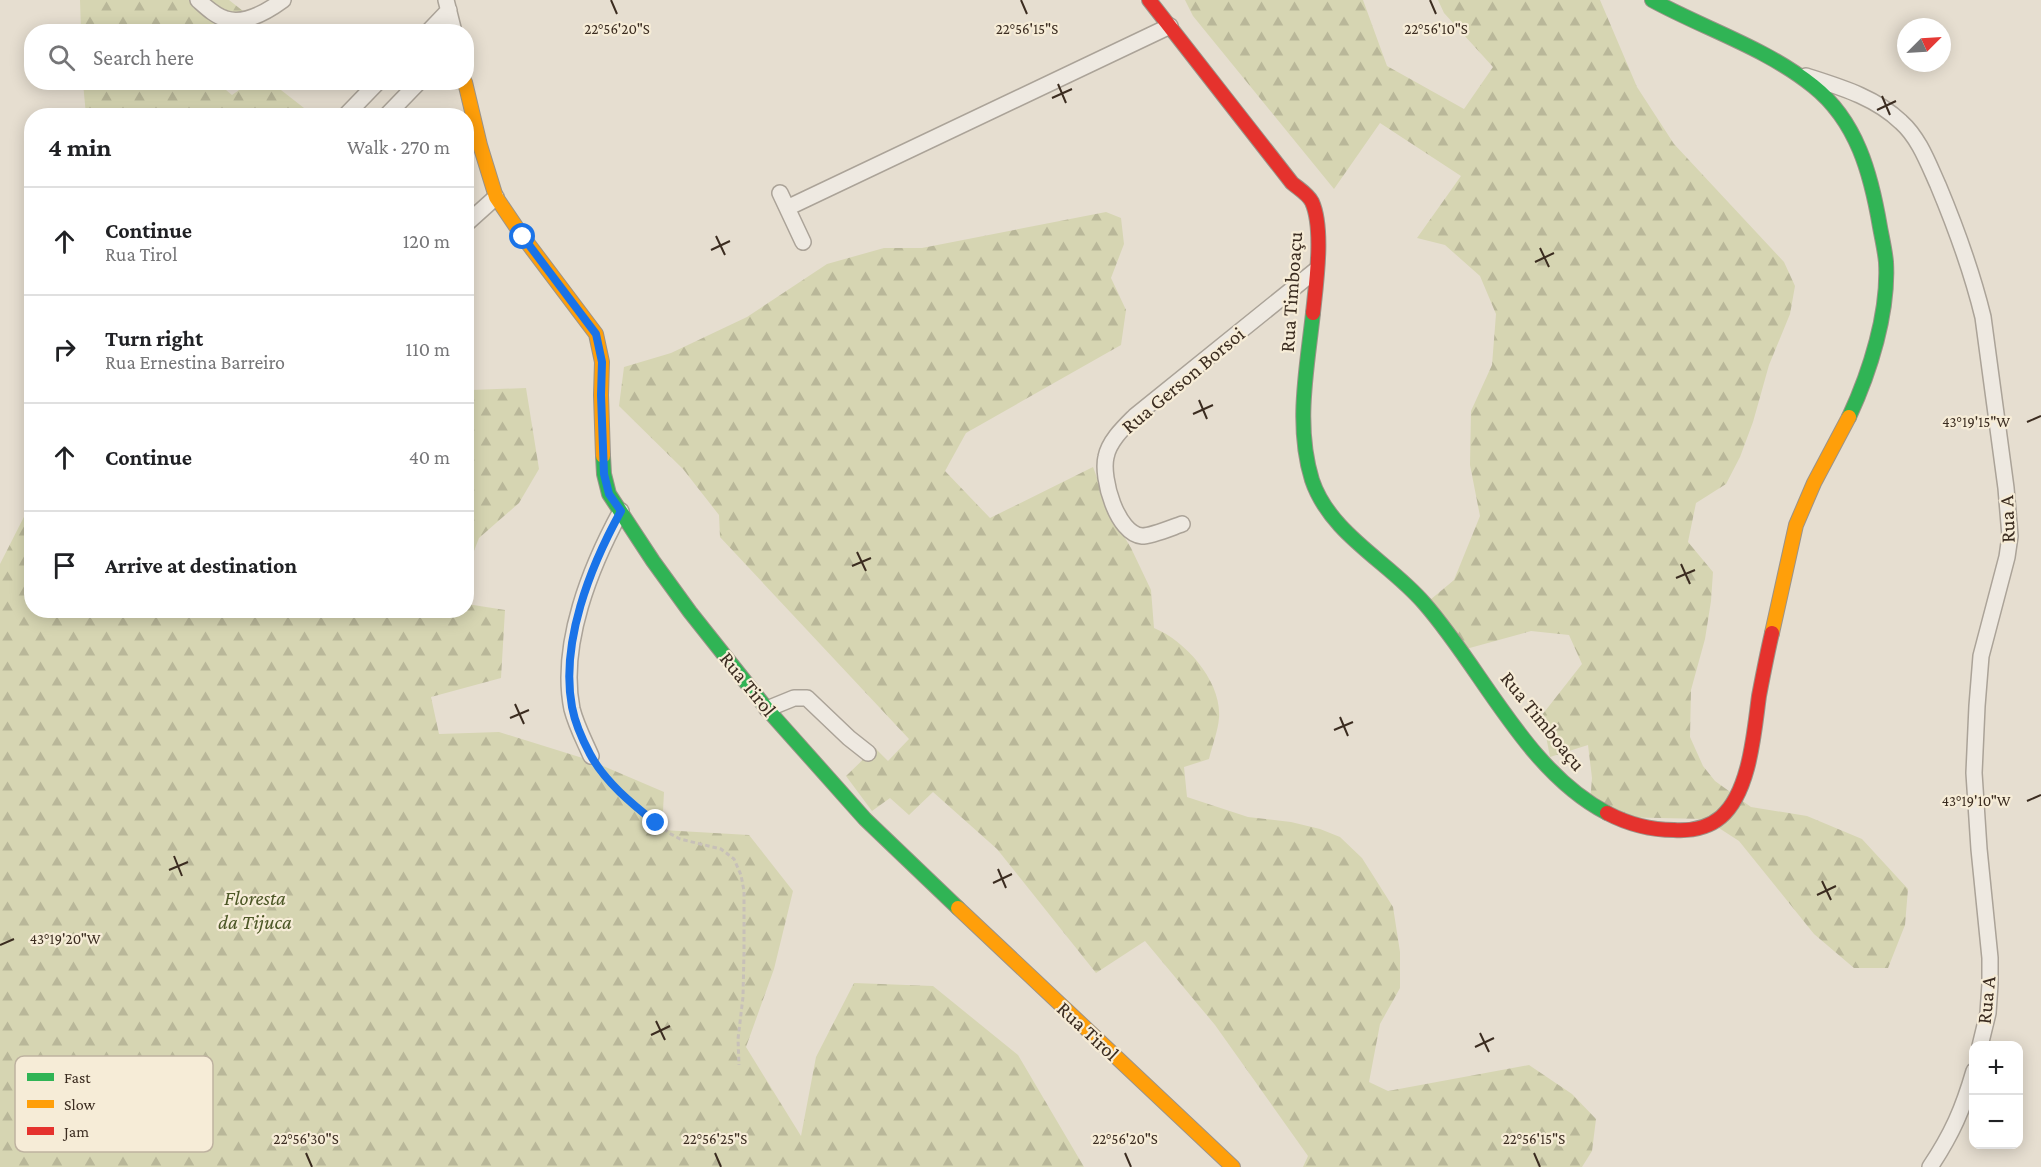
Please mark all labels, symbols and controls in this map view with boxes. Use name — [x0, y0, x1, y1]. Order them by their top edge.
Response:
north arrow — [1897, 18, 1951, 72]
text: 22°56'20"S — [584, 21, 650, 37]
text: 22°56'15"S — [996, 21, 1058, 37]
text: 22°56'10"S — [1404, 21, 1468, 37]
search box — [24, 24, 474, 90]
icon: search — [45, 41, 78, 74]
text: Search here — [93, 45, 194, 70]
text: 4 min — [48, 133, 112, 162]
text: Walk · 270 m — [347, 136, 450, 158]
text: Continue — [105, 218, 192, 243]
route start — [509, 223, 535, 249]
icon: ahead — [48, 225, 81, 258]
text: 120 m — [403, 230, 450, 252]
street label: Rua Timboaçu — [1275, 231, 1307, 353]
text: Rua Tirol — [105, 243, 177, 265]
street label: Rua Gerson Borsoi — [1117, 321, 1250, 438]
text: Turn right — [105, 326, 203, 351]
icon: right — [48, 333, 81, 366]
text: 110 m — [406, 338, 450, 360]
text: Rua Ernestina Barreiro — [105, 351, 285, 373]
text: 43°19'15"W — [1942, 414, 2010, 430]
icon: ahead — [48, 441, 81, 474]
text: Continue — [105, 445, 192, 470]
text: 40 m — [409, 446, 450, 468]
street label: Rua A — [1994, 494, 2020, 543]
icon: arrive — [48, 549, 81, 582]
text: Arrive at destination — [105, 553, 297, 578]
street label: Rua Tirol — [715, 647, 781, 721]
street label: Rua Timboaçu — [1496, 667, 1590, 775]
text: 43°19'10"W — [1941, 793, 2011, 809]
route end — [642, 809, 668, 835]
park label: Floresta da Tijuca — [218, 886, 292, 934]
text: 43°19'20"W — [29, 931, 101, 947]
street label: Rua A — [1972, 975, 2000, 1025]
street label: Rua Tirol — [1052, 996, 1124, 1066]
map controls — [1969, 1041, 2023, 1149]
button: + — [1969, 1041, 2023, 1095]
legend — [15, 1056, 213, 1152]
text: Fast — [64, 1069, 91, 1086]
button: − — [1969, 1095, 2023, 1149]
text: Slow — [64, 1096, 96, 1113]
text: Jam — [62, 1123, 89, 1141]
text: 22°56'30"S — [273, 1131, 339, 1147]
text: 22°56'25"S — [683, 1131, 747, 1147]
text: 22°56'20"S — [1092, 1131, 1158, 1147]
text: 22°56'15"S — [1503, 1131, 1565, 1147]

